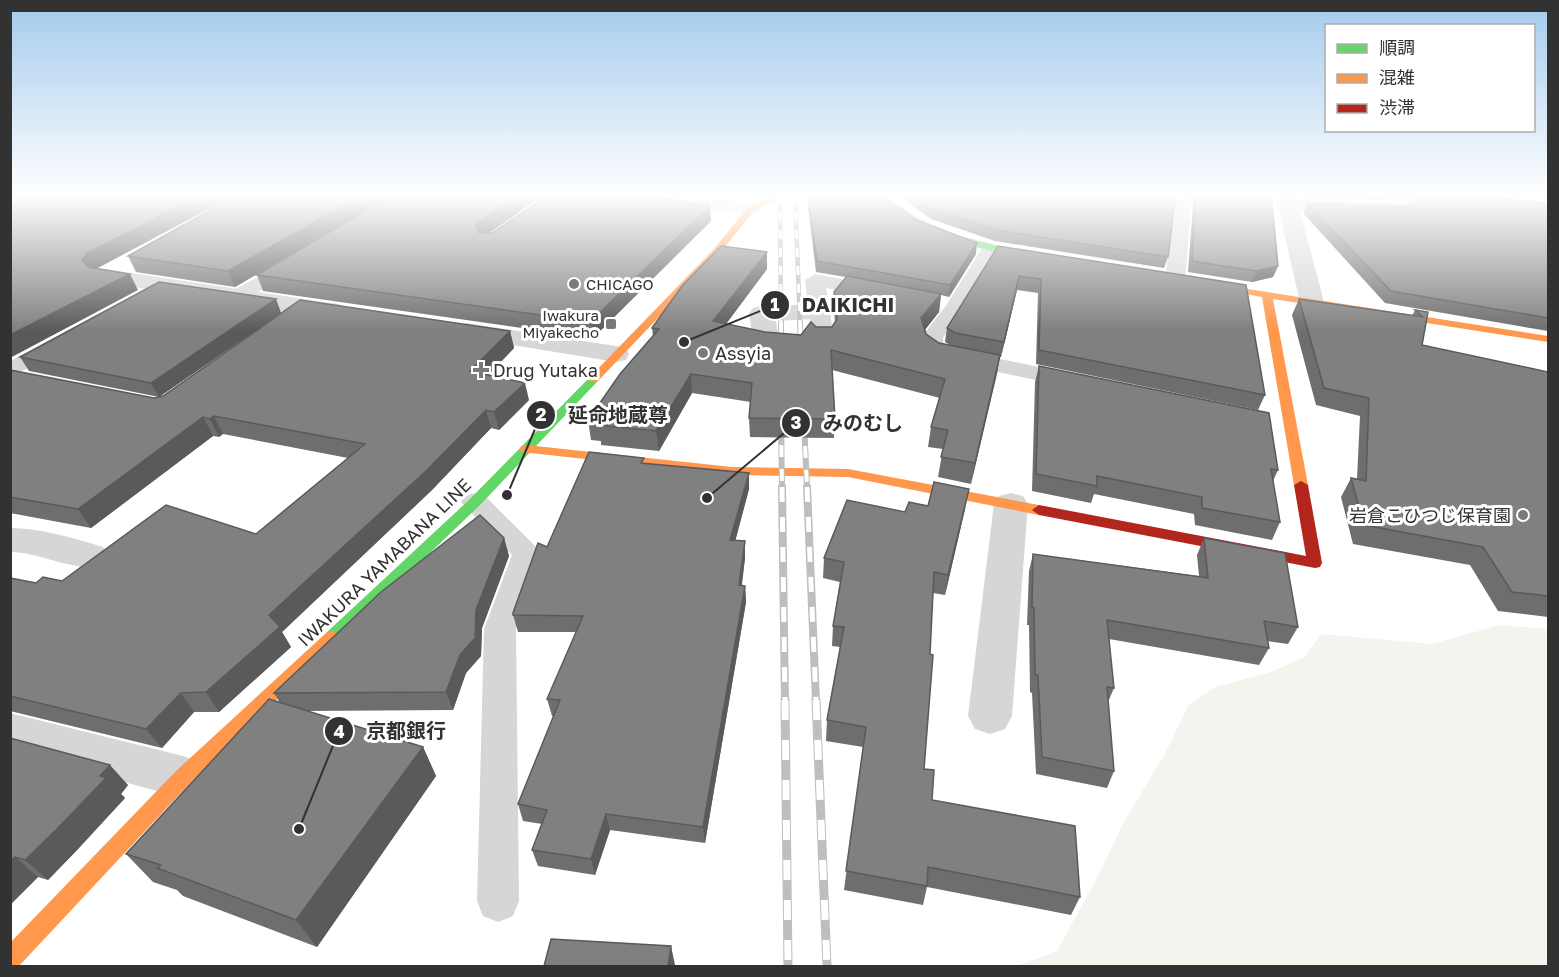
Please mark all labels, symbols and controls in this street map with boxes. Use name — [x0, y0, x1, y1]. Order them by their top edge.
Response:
legend — [1325, 24, 1535, 132]
text: 順調 — [1379, 36, 1415, 58]
text: 混雑 — [1379, 66, 1415, 88]
text: 渋滞 — [1379, 96, 1415, 118]
place label: CHICAGO — [586, 275, 654, 293]
marker: CHICAGO — [567, 277, 581, 291]
callout: DAIKICHI — [760, 286, 906, 324]
text: DAIKICHI — [802, 292, 894, 316]
text: 1 — [770, 293, 780, 315]
place label: Iwakura Miyakecho — [522, 306, 599, 341]
marker: Iwakura Miyakecho — [604, 317, 618, 331]
place label: Assyia — [715, 342, 771, 364]
marker: Assyia — [696, 346, 710, 360]
place label: Drug Yutaka — [493, 359, 598, 381]
marker: Drug Yutaka — [474, 363, 488, 377]
callout: 延命地蔵尊 — [526, 396, 680, 434]
text: 延命地蔵尊 — [568, 402, 668, 426]
text: 2 — [536, 403, 547, 425]
callout: みのむし — [781, 404, 915, 442]
text: みのむし — [823, 410, 903, 434]
text: 3 — [791, 411, 802, 433]
street label: IWAKURA YAMABANA LINE — [293, 473, 475, 651]
place label: 岩倉こひつじ保育園 — [1349, 504, 1511, 526]
marker: 岩倉こひつじ保育園 — [1516, 508, 1530, 522]
callout: 京都銀行 — [324, 712, 458, 750]
text: 京都銀行 — [366, 718, 446, 742]
text: 4 — [333, 720, 345, 742]

